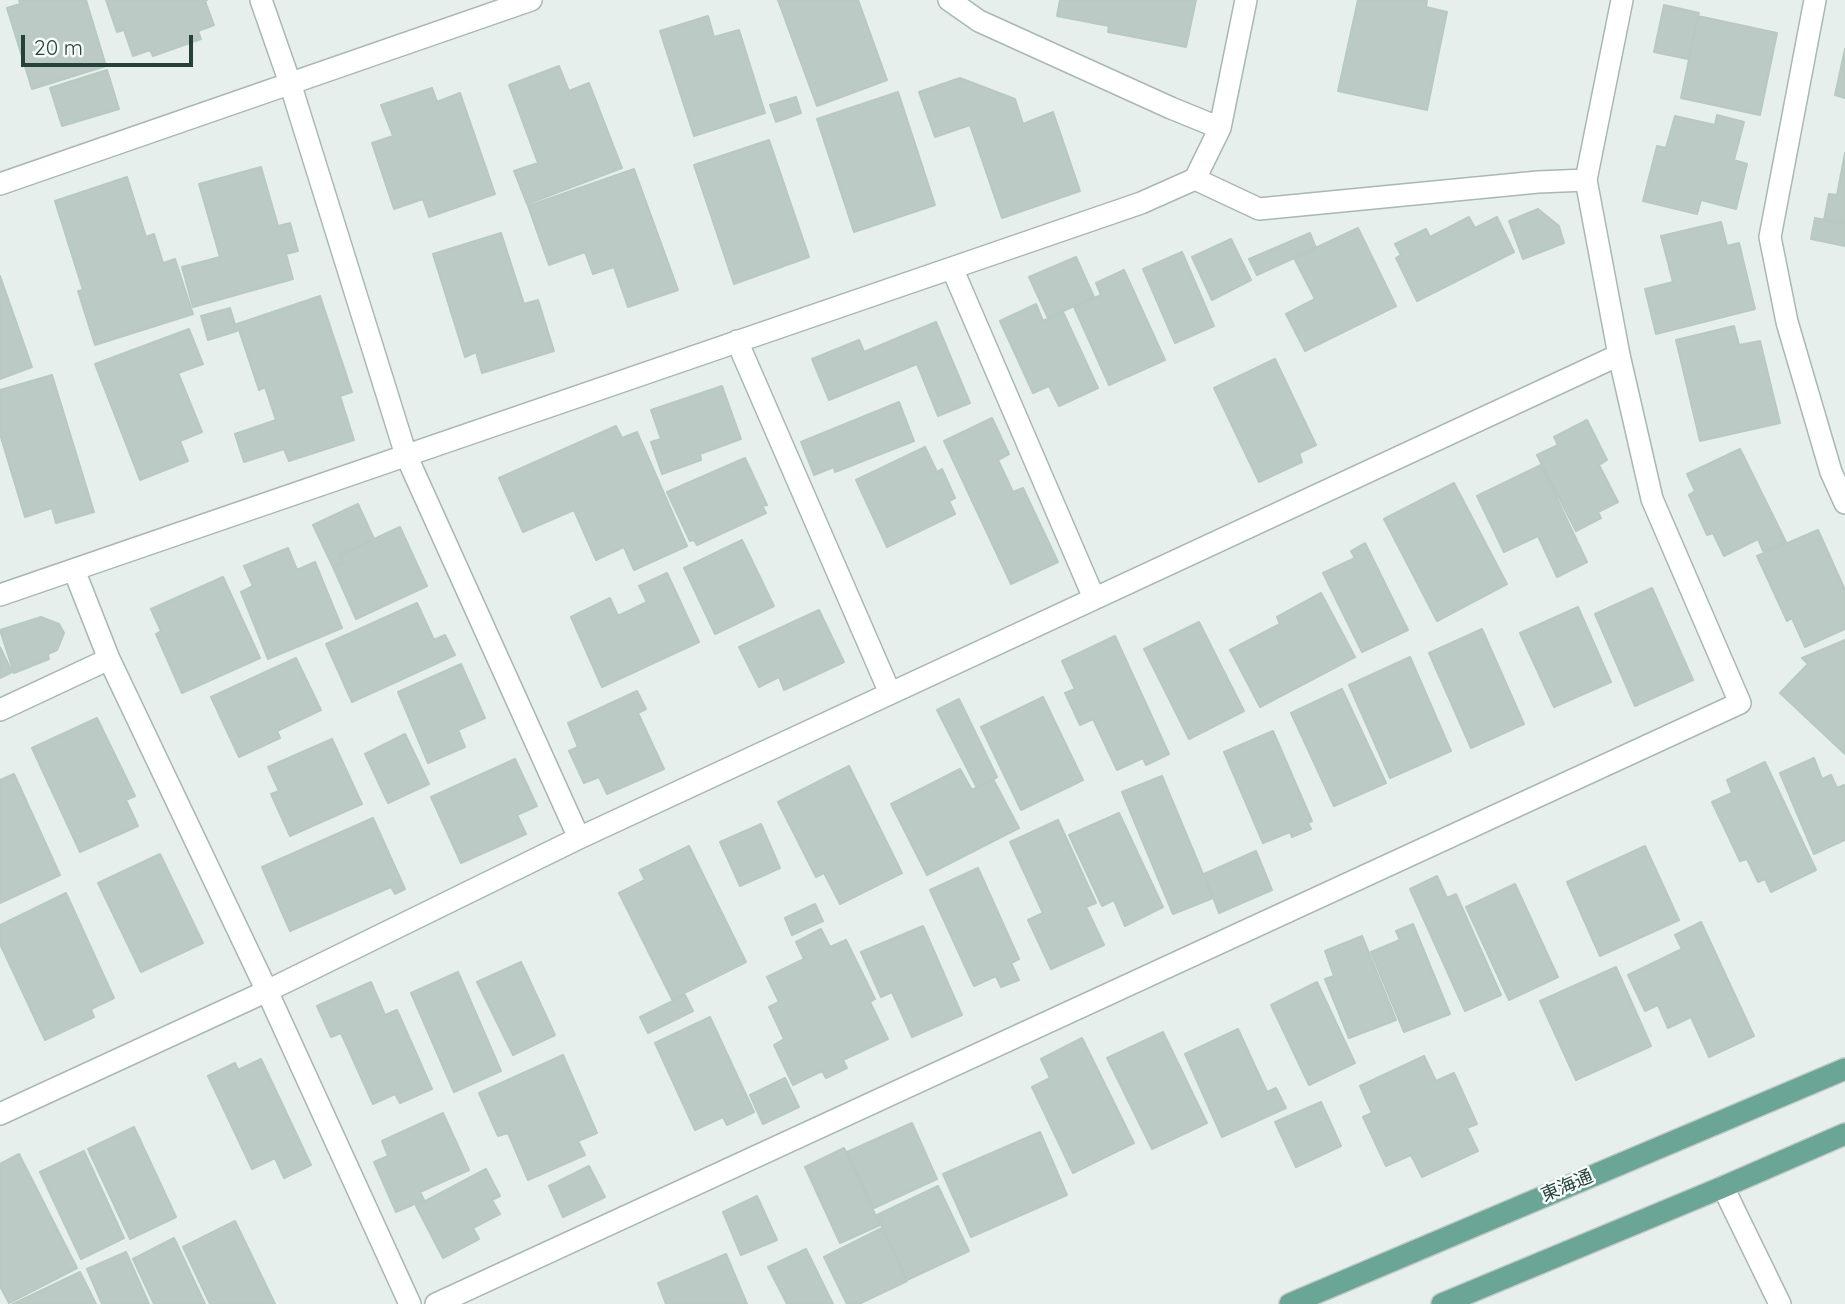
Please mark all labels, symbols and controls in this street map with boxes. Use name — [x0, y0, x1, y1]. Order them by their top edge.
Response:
scale bar — [24, 21, 196, 65]
text: 20 m — [34, 34, 83, 60]
street label: 東海通 — [1538, 1166, 1596, 1206]

